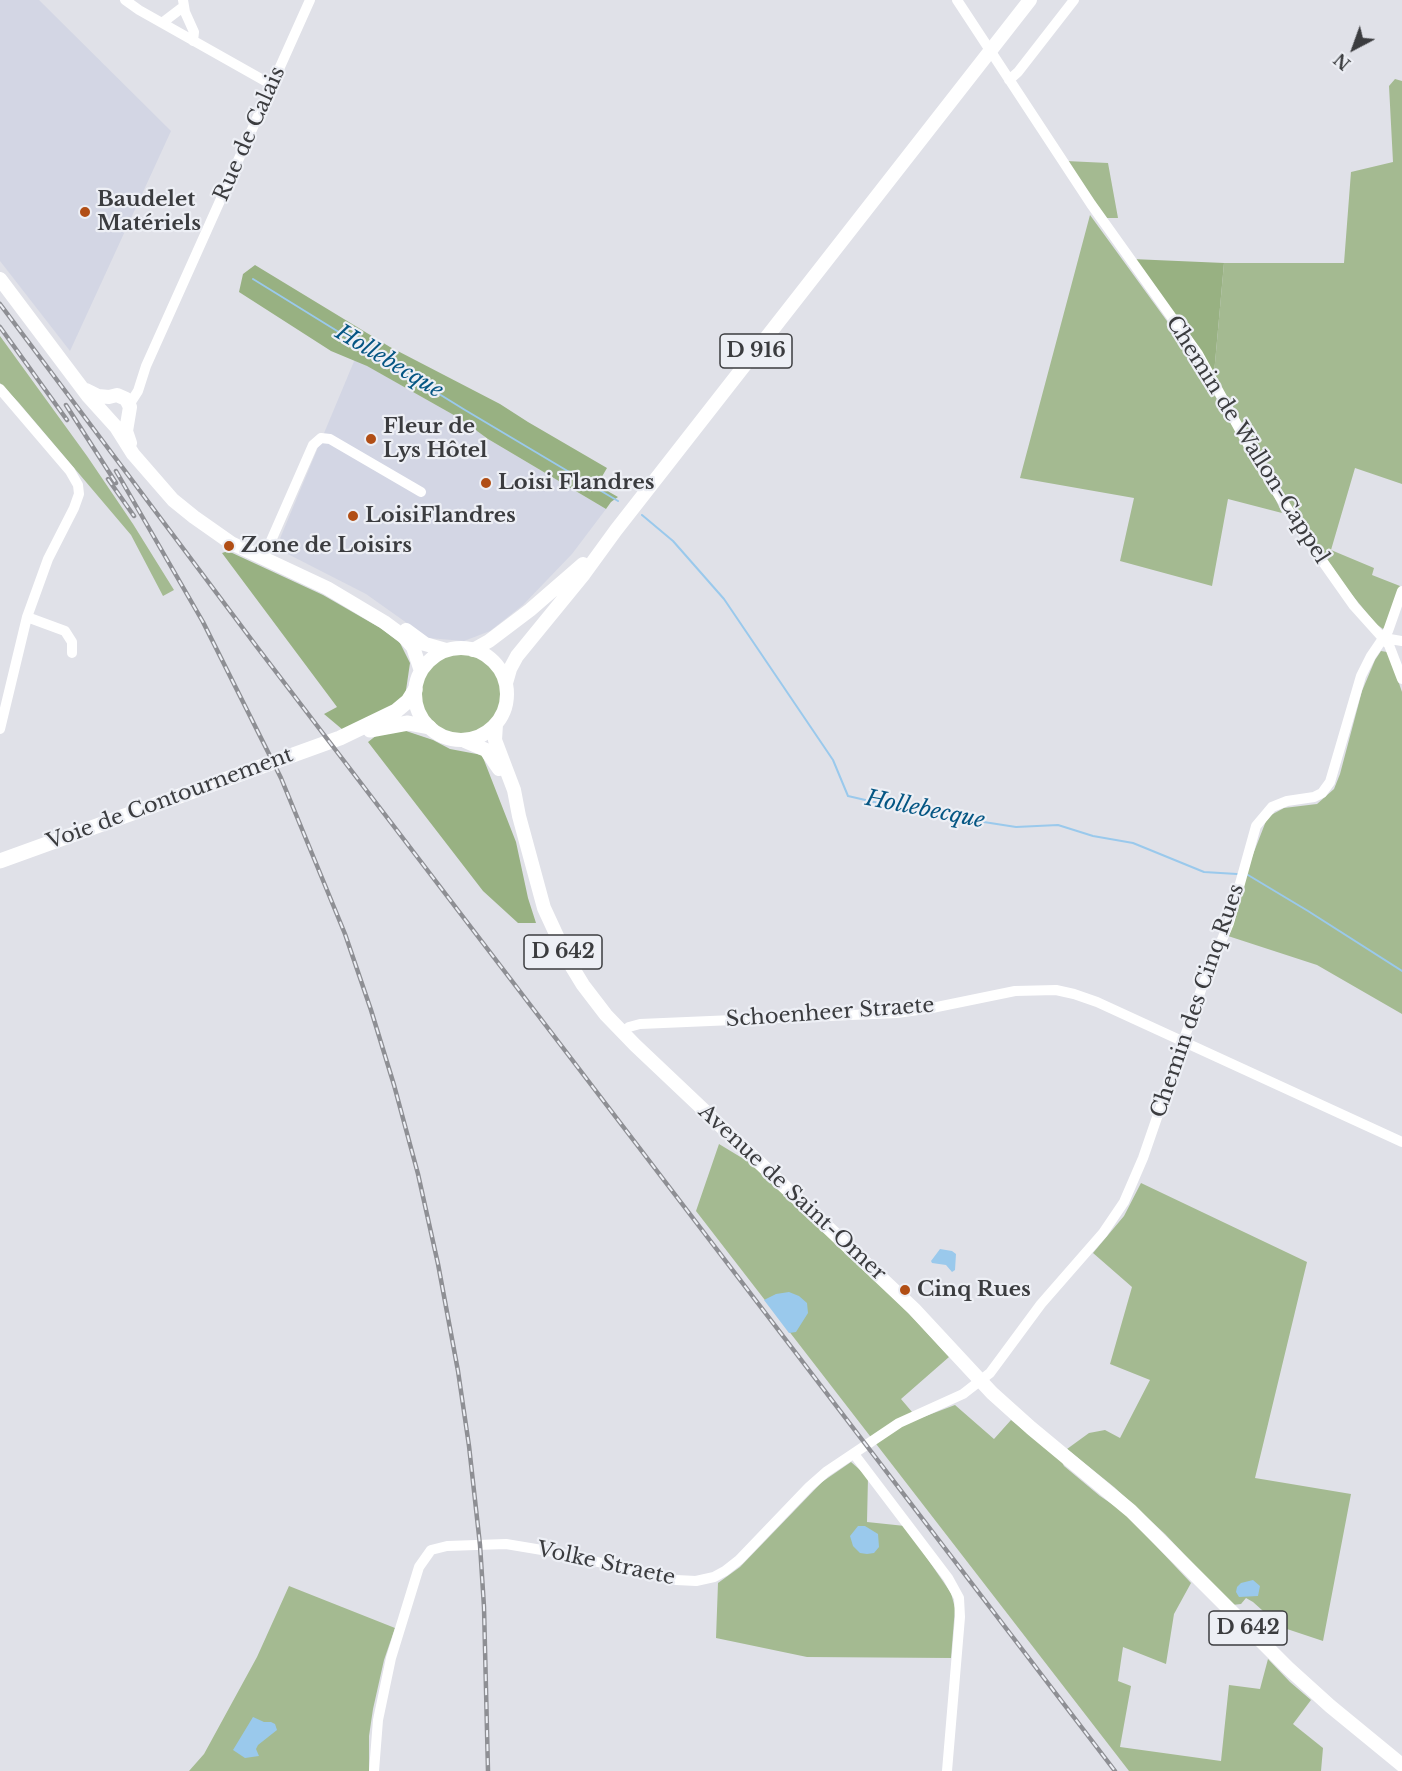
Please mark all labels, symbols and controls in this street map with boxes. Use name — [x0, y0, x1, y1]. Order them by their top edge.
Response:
north arrow — [1324, 18, 1384, 78]
text: N — [1330, 49, 1354, 74]
street label: Rue de Calais — [209, 63, 291, 205]
place label: Baudelet Matériels — [97, 187, 201, 237]
marker: Baudelet Matériels — [78, 205, 92, 219]
street label: Chemin de Wallon-Cappel — [1160, 311, 1334, 569]
water label: Hollebecque — [330, 320, 448, 404]
road number: D 916 — [720, 334, 792, 368]
place label: Fleur de Lys Hôtel — [383, 414, 487, 464]
marker: Fleur de Lys Hôtel — [364, 432, 378, 446]
place label: Loisi Flandres — [498, 470, 654, 496]
marker: Loisi Flandres — [479, 476, 493, 490]
place label: LoisiFlandres — [365, 503, 516, 529]
marker: LoisiFlandres — [346, 509, 360, 523]
place label: Zone de Loisirs — [241, 533, 412, 559]
marker: Zone de Loisirs — [222, 539, 236, 553]
street label: Voie de Contournement — [43, 743, 297, 855]
water label: Hollebecque — [863, 786, 987, 834]
street label: Chemin des Cinq Rues — [1146, 881, 1250, 1121]
road number: D 642 — [524, 935, 602, 969]
street label: Schoenheer Straete — [725, 993, 935, 1033]
street label: Avenue de Saint-Omer — [693, 1100, 891, 1286]
place label: Cinq Rues — [917, 1277, 1031, 1303]
marker: Cinq Rues — [898, 1283, 912, 1297]
street label: Volke Straete — [535, 1537, 677, 1591]
road number: D 642 — [1209, 1611, 1287, 1645]

